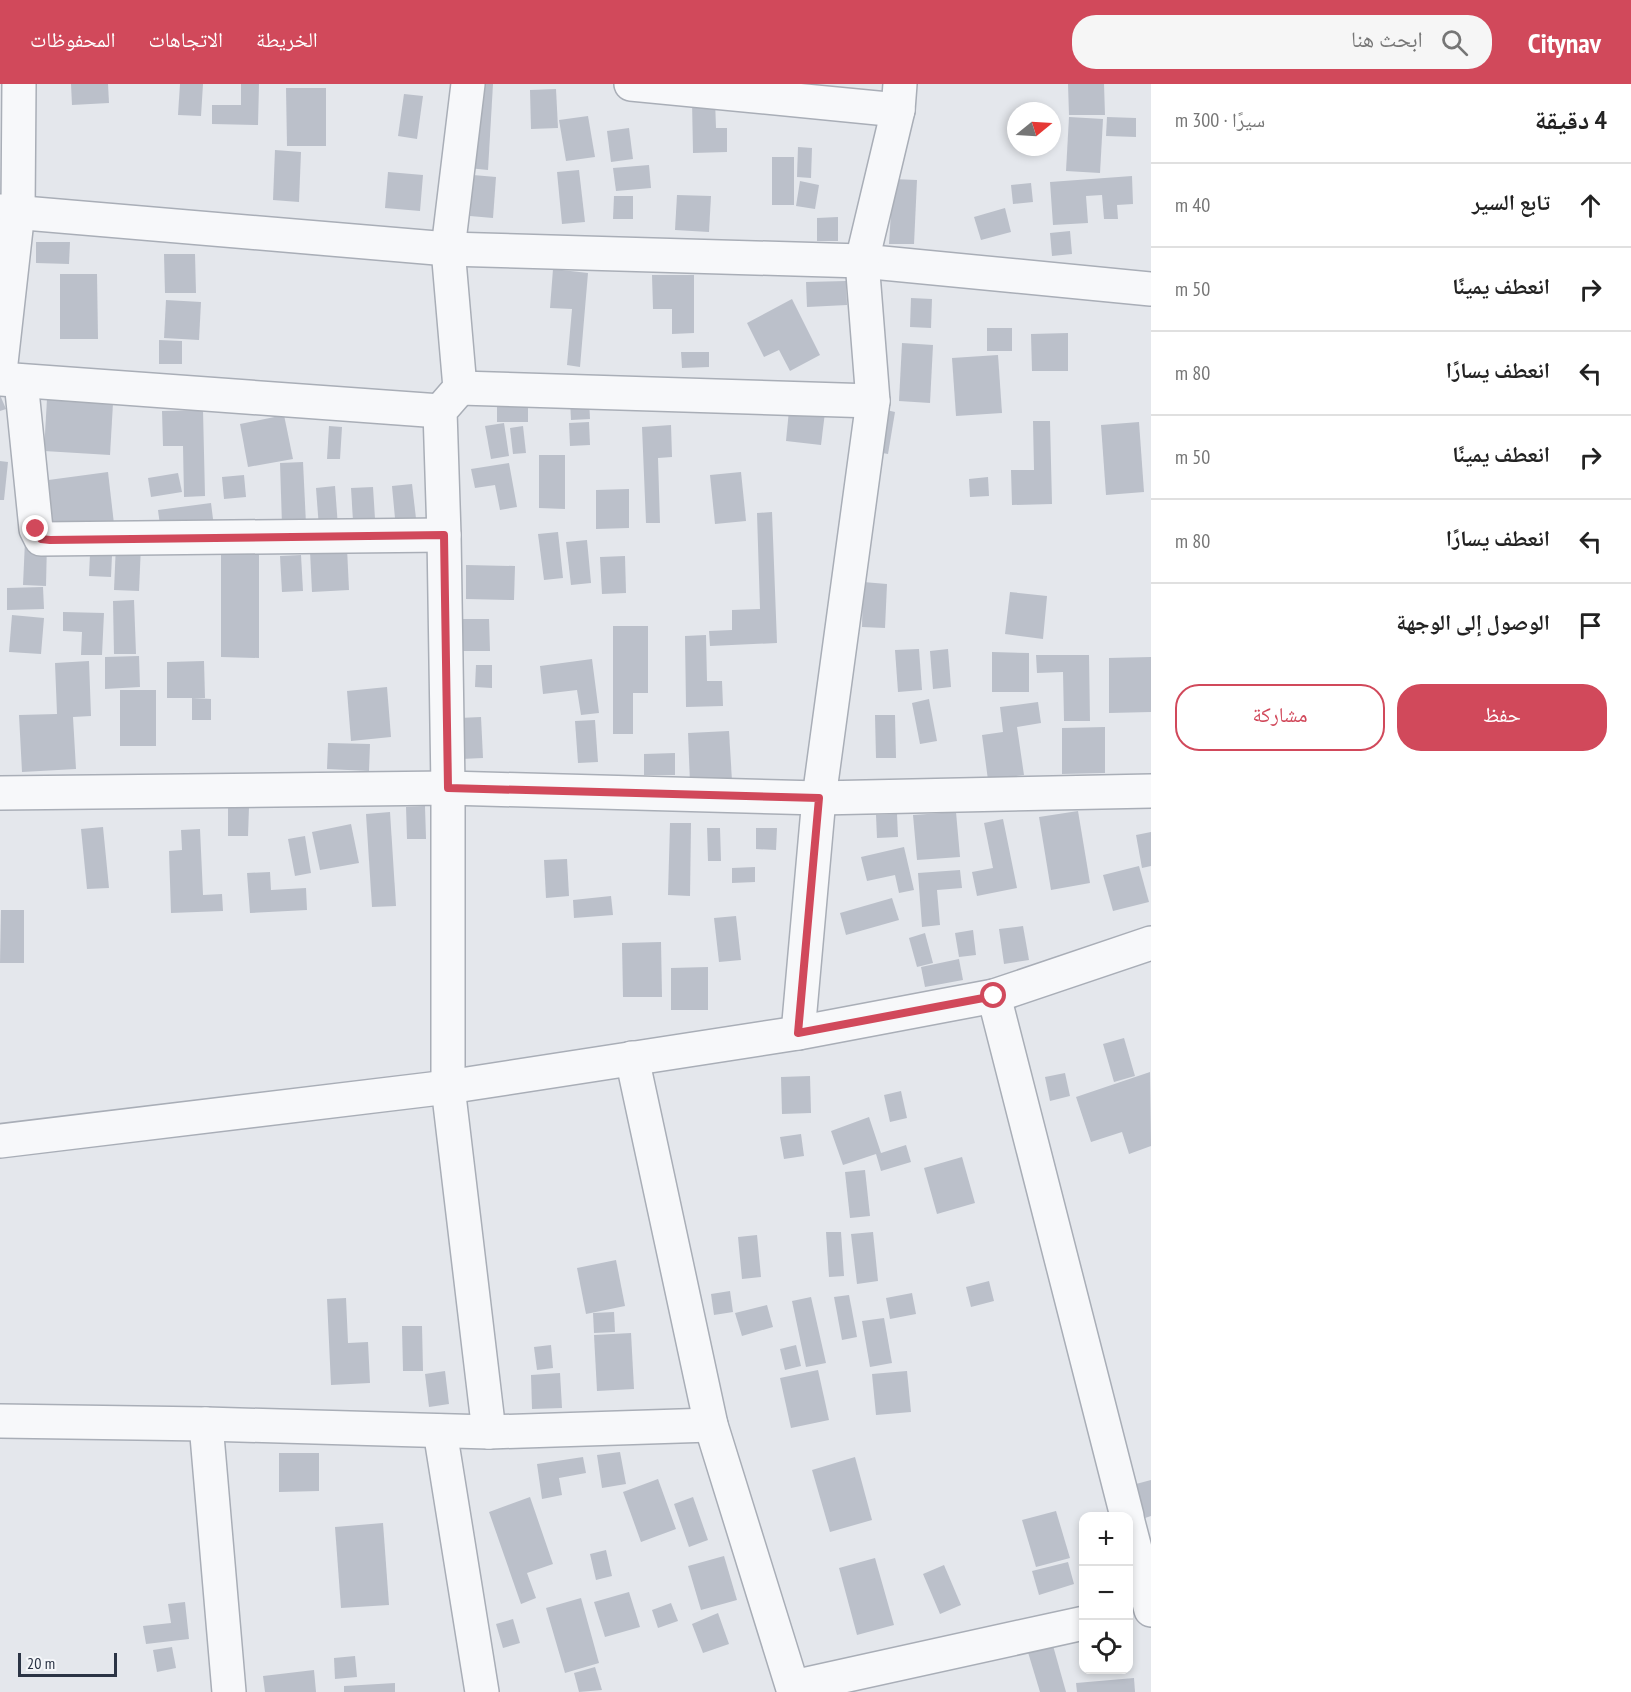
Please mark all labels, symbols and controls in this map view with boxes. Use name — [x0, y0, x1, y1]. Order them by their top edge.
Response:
search box — [1072, 15, 1492, 69]
text: Citynav — [1528, 24, 1601, 61]
text: ابحث هنا — [1351, 25, 1423, 53]
text: المحفوظات — [30, 26, 115, 53]
text: الاتجاهات — [148, 26, 223, 53]
text: الخريطة — [256, 26, 318, 53]
icon: search — [1438, 26, 1471, 59]
north arrow — [1007, 102, 1061, 156]
text: 4 دقيقة — [1535, 103, 1607, 136]
text: سيرًا · 300 m — [1175, 107, 1265, 133]
text: تابع السير — [1472, 188, 1550, 216]
icon: ahead — [1574, 189, 1607, 222]
text: 40 m — [1175, 192, 1210, 218]
text: انعطف يمينًا — [1452, 272, 1550, 300]
icon: right — [1574, 273, 1607, 306]
text: 50 m — [1175, 276, 1210, 302]
text: انعطف يسارًا — [1446, 356, 1550, 384]
icon: left — [1574, 357, 1607, 390]
text: 80 m — [1175, 360, 1210, 386]
text: انعطف يمينًا — [1452, 440, 1550, 468]
icon: right — [1574, 441, 1607, 474]
text: 50 m — [1175, 444, 1210, 470]
route end — [22, 515, 48, 541]
text: انعطف يسارًا — [1446, 524, 1550, 552]
icon: left — [1574, 525, 1607, 558]
text: 80 m — [1175, 528, 1210, 554]
text: الوصول إلى الوجهة — [1396, 608, 1550, 636]
icon: arrive — [1574, 609, 1607, 642]
button: مشاركة — [1175, 684, 1385, 751]
button: حفظ — [1397, 684, 1607, 751]
route start — [980, 982, 1006, 1008]
map controls — [1079, 1512, 1133, 1674]
button: + — [1079, 1512, 1133, 1566]
button: − — [1079, 1566, 1133, 1620]
button: locate — [1079, 1620, 1133, 1674]
scale bar — [18, 1650, 117, 1678]
text: 20 m — [27, 1653, 55, 1673]

